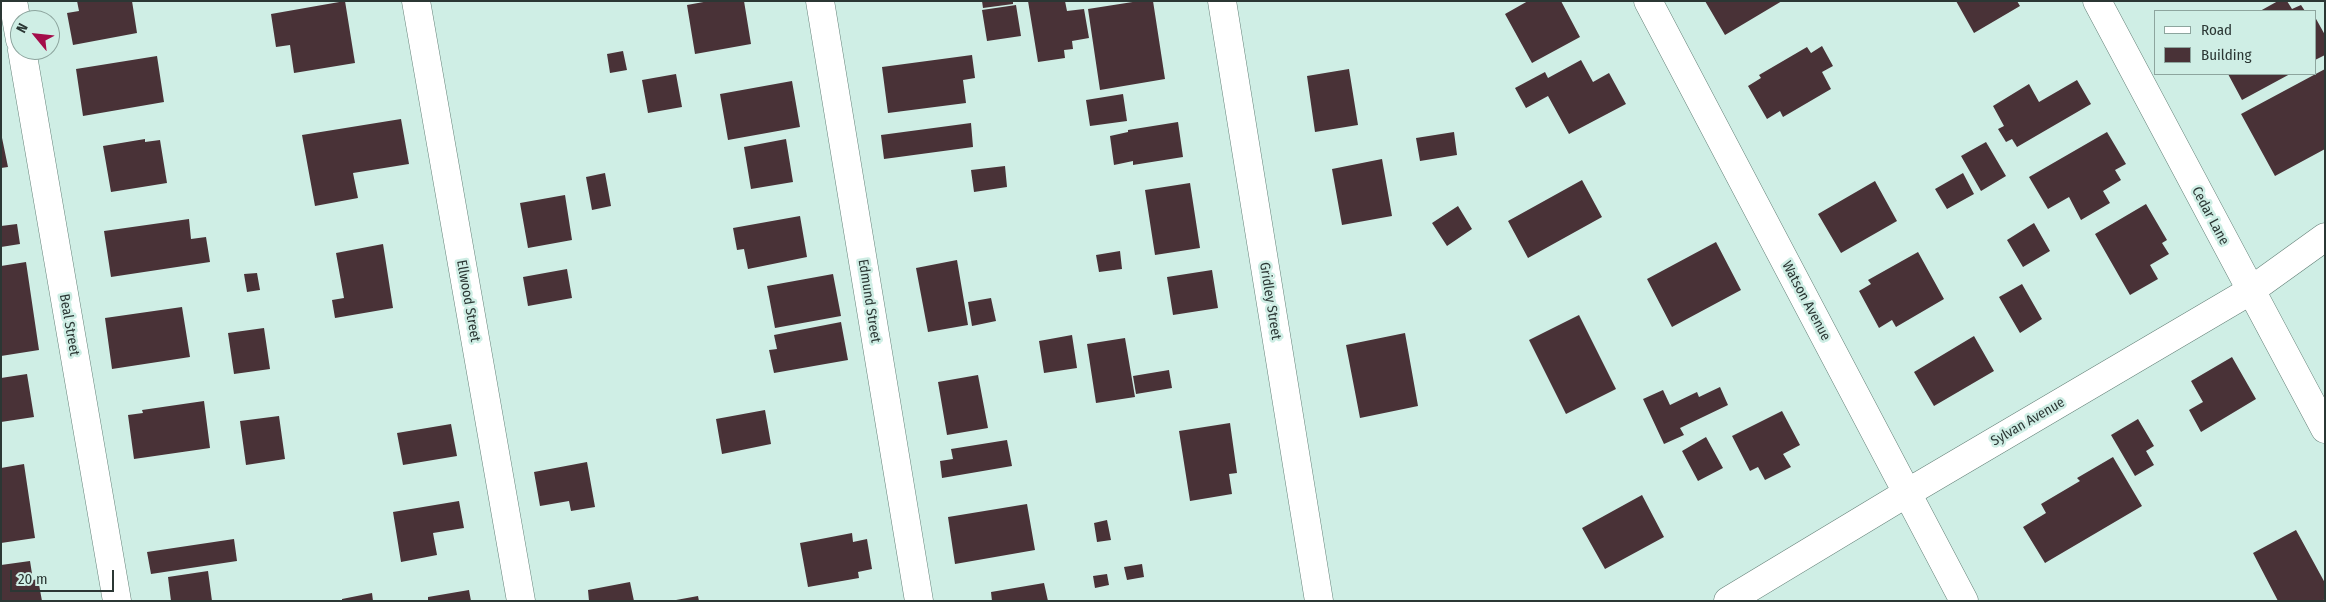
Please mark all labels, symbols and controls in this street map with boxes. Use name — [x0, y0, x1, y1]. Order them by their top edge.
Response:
north arrow — [10, 10, 60, 60]
legend — [2154, 10, 2316, 75]
text: N — [13, 21, 32, 36]
text: Road — [2201, 21, 2232, 39]
text: Building — [2201, 46, 2252, 64]
street label: Cedar Lane — [2188, 184, 2232, 248]
street label: Edmund Street — [854, 258, 884, 344]
street label: Watson Avenue — [1778, 258, 1834, 344]
street label: Ellwood Street — [453, 259, 483, 343]
street label: Gridley Street — [1256, 261, 1284, 341]
street label: Beal Street — [55, 293, 83, 357]
street label: Sylvan Avenue — [1988, 394, 2068, 450]
scale bar — [12, 560, 116, 592]
text: 20 m — [18, 570, 48, 588]

